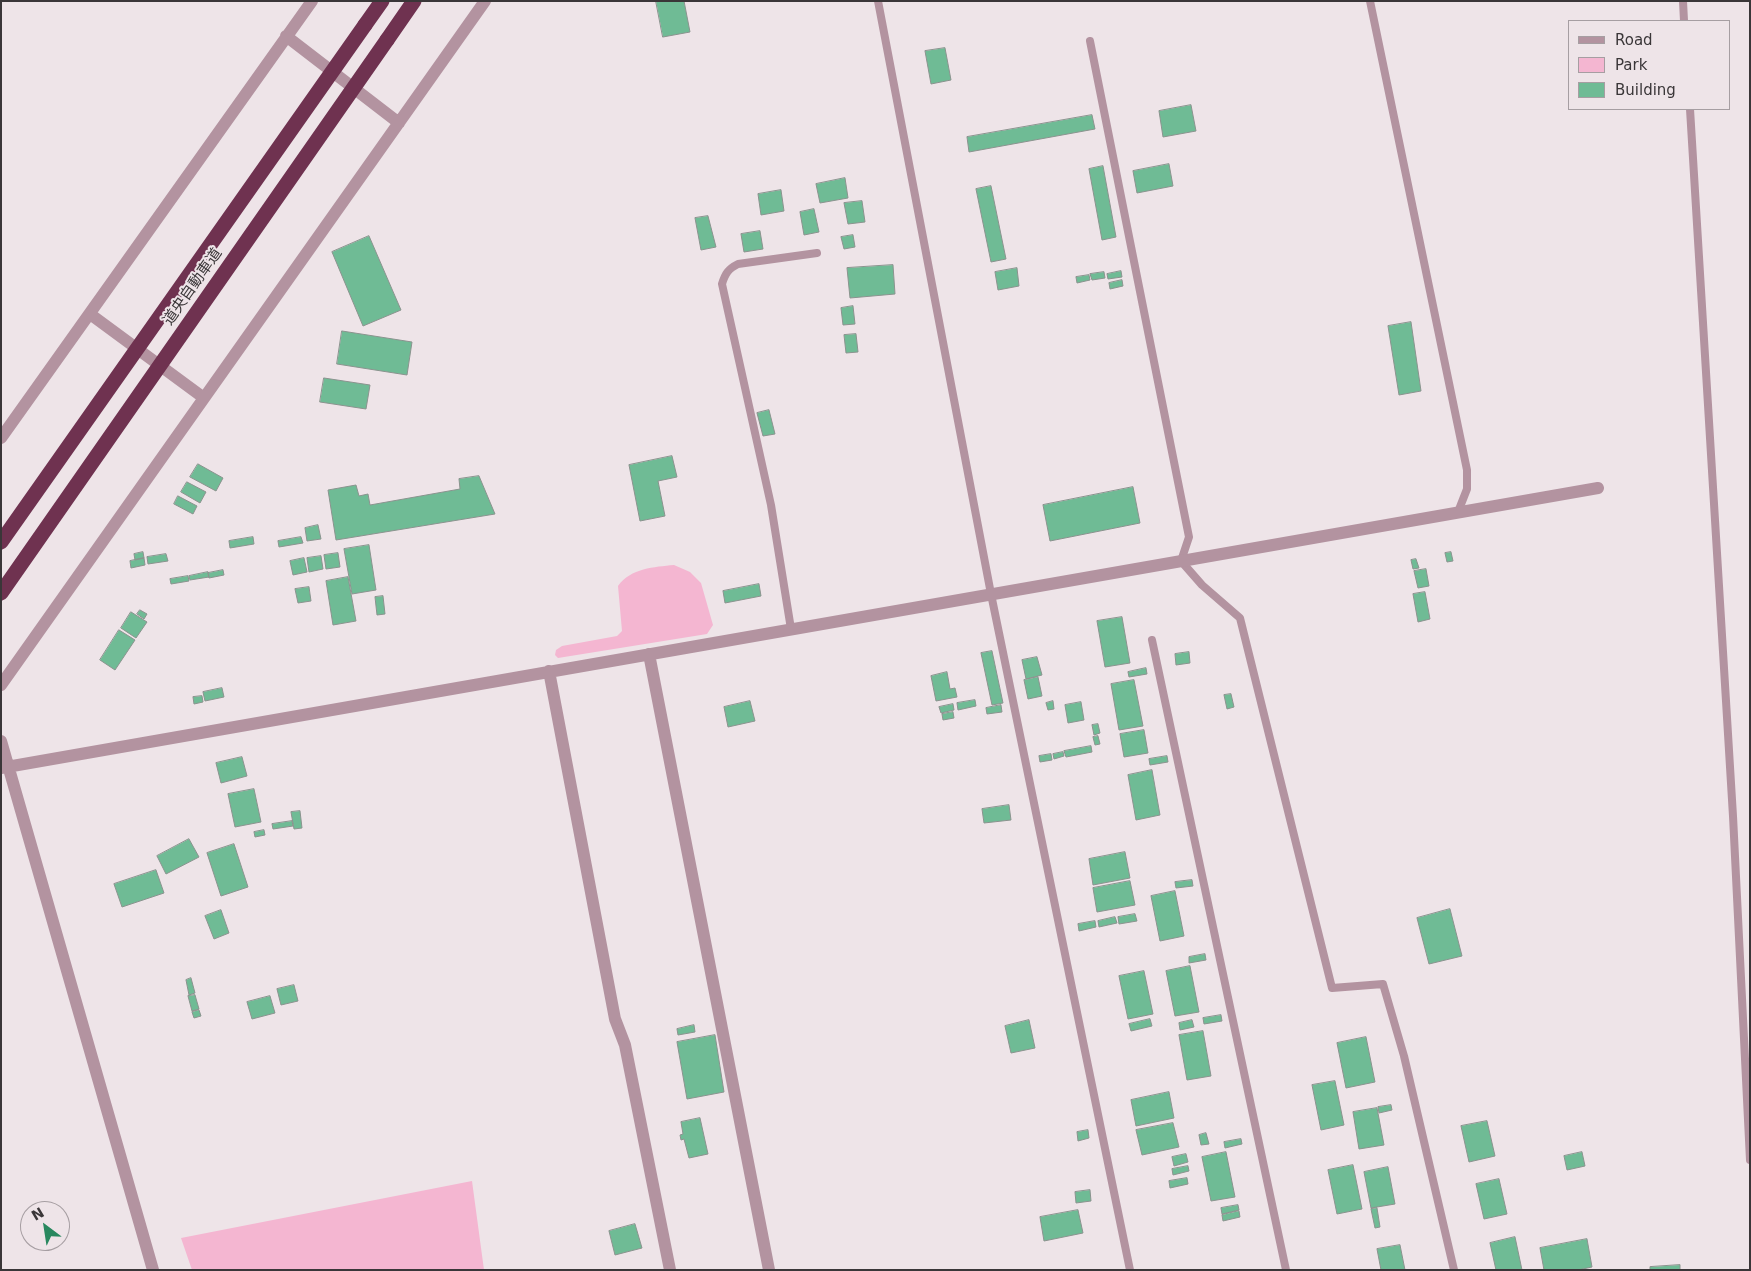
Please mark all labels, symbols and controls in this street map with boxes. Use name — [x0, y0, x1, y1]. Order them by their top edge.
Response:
legend — [1568, 20, 1731, 110]
text: Road — [1615, 31, 1653, 49]
text: Park — [1615, 56, 1647, 74]
text: Building — [1615, 81, 1676, 99]
street label: 道央自動車道 — [160, 245, 226, 329]
north arrow — [20, 1201, 70, 1251]
text: N — [29, 1204, 47, 1224]

